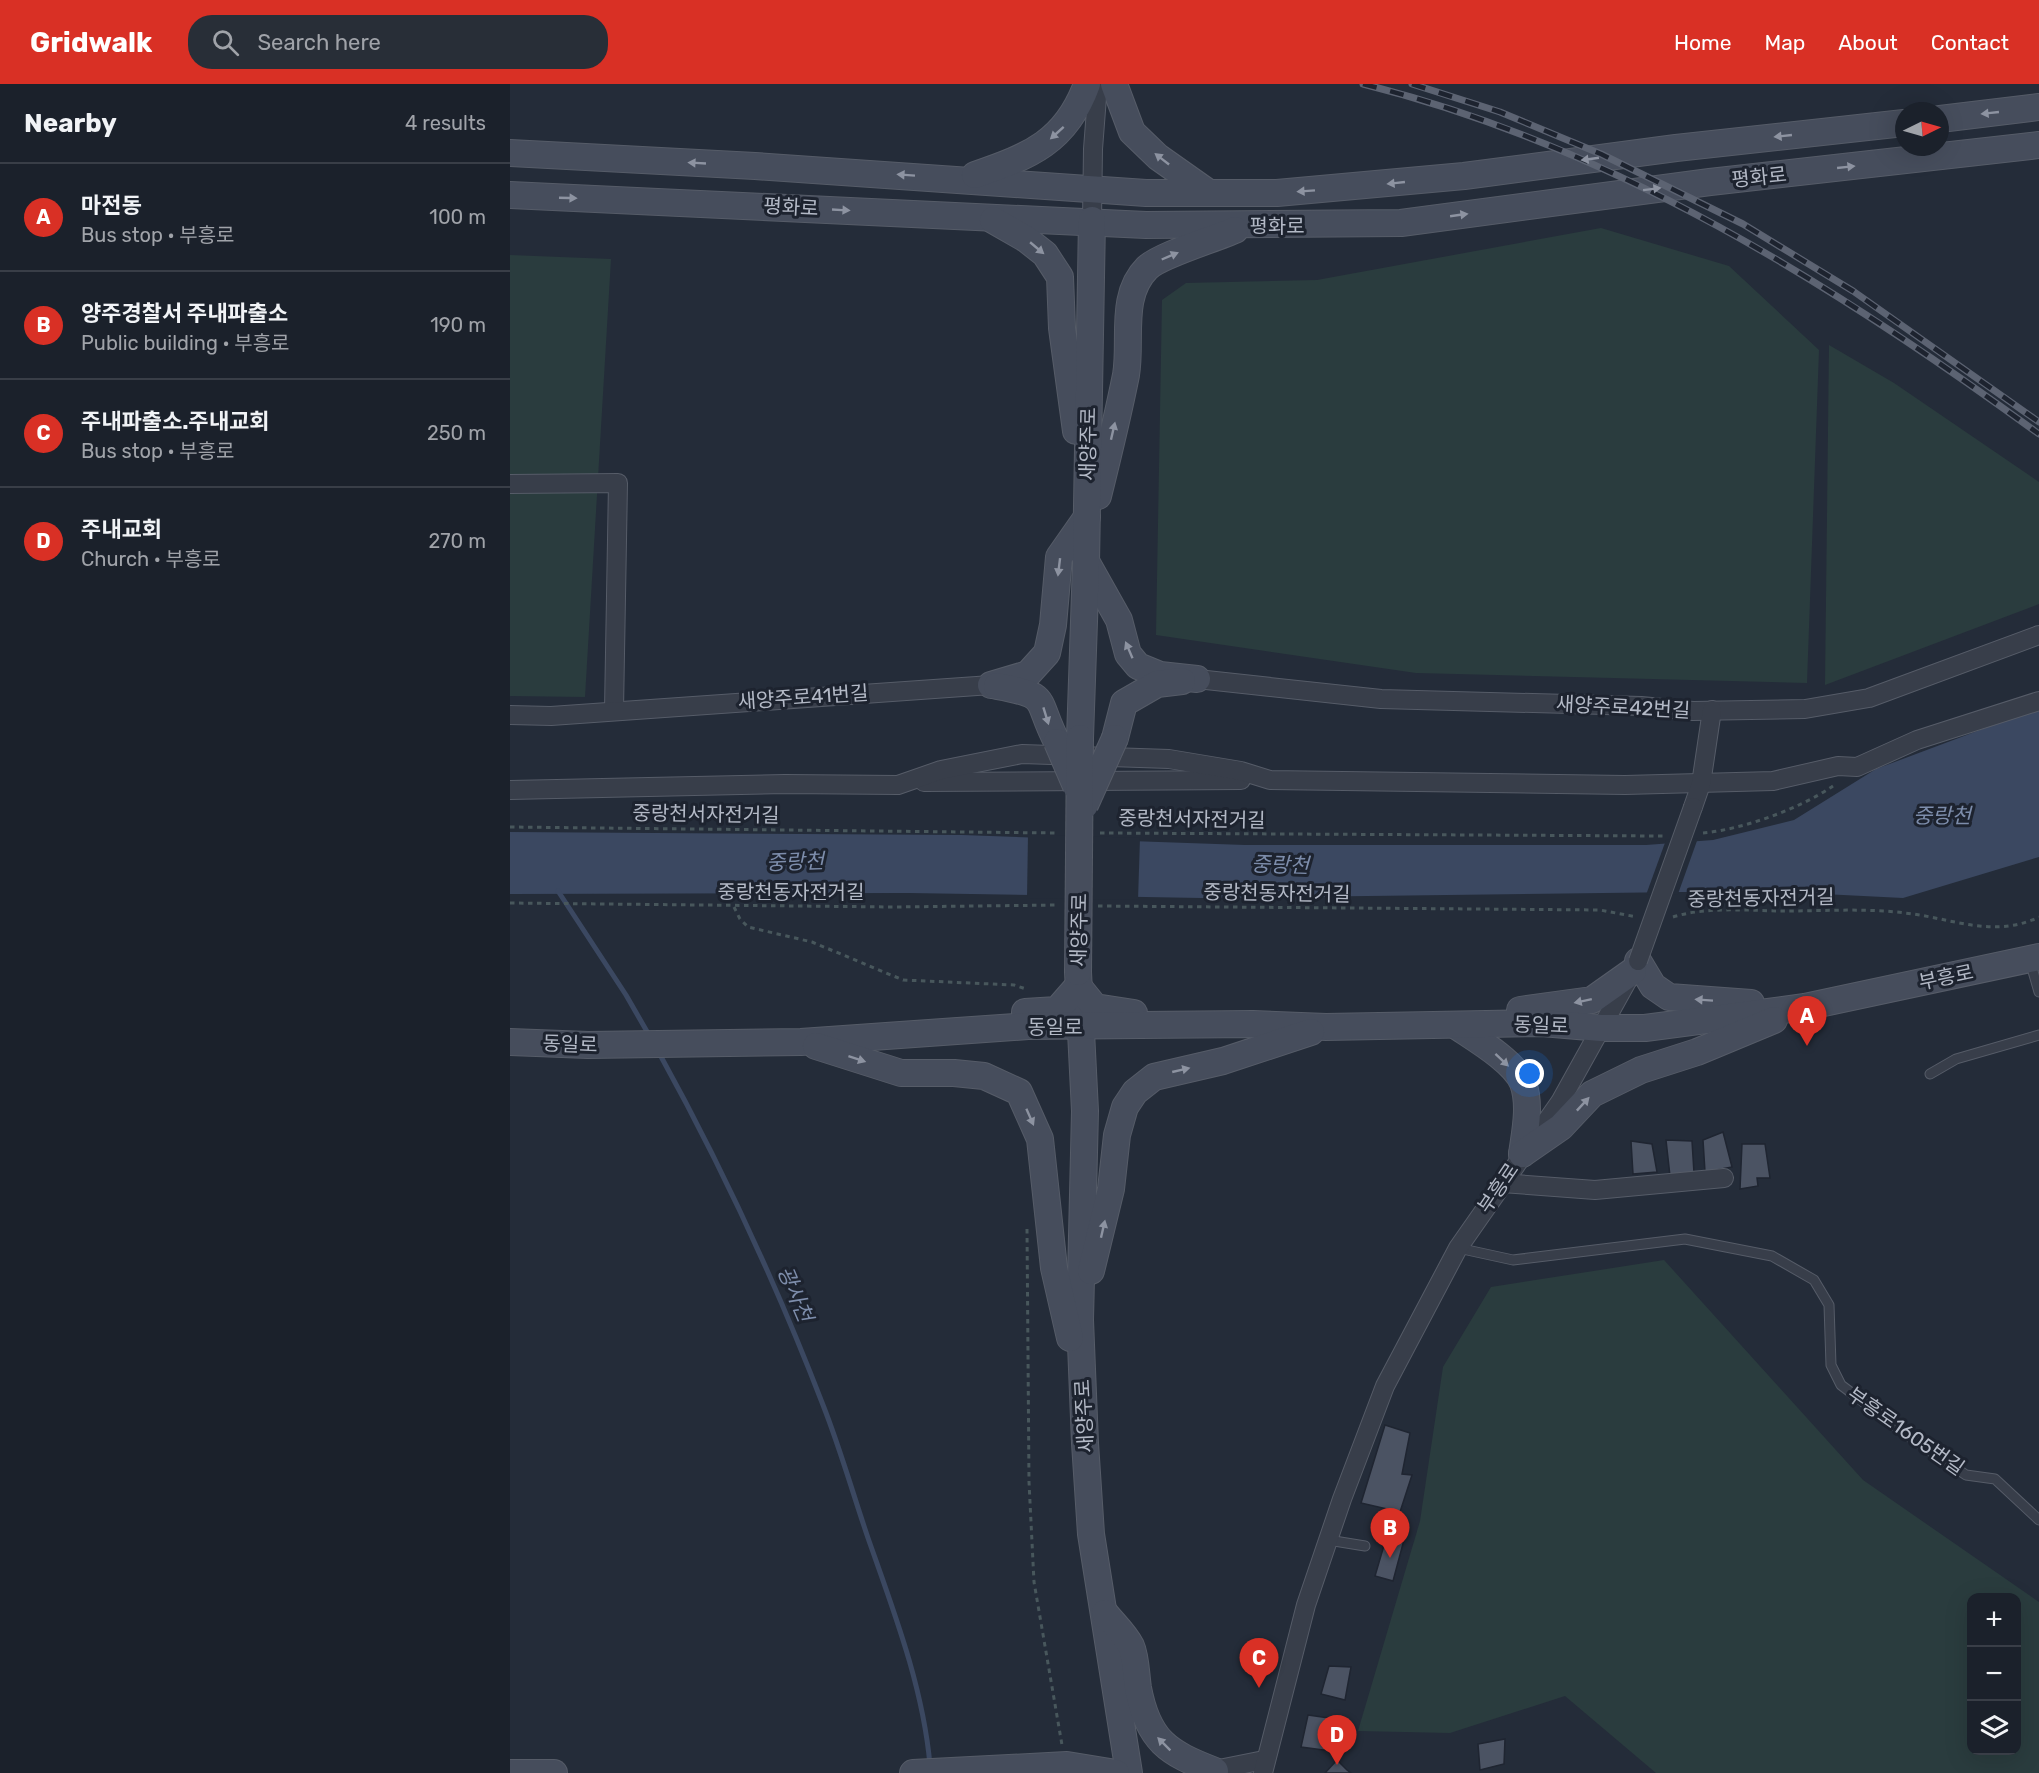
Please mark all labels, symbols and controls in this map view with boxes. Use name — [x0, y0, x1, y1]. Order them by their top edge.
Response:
search box — [188, 15, 608, 69]
text: Gridwalk — [30, 26, 152, 59]
icon: search — [209, 26, 242, 59]
text: Search here — [257, 29, 381, 56]
text: Home — [1674, 30, 1731, 55]
text: Map — [1764, 30, 1805, 55]
text: About — [1838, 30, 1898, 55]
text: Contact — [1931, 30, 2009, 55]
north arrow — [1895, 102, 1949, 156]
text: Nearby — [24, 108, 117, 139]
one-way arrow — [1980, 108, 1999, 118]
text: 4 results — [405, 111, 486, 135]
one-way arrow — [1050, 126, 1065, 140]
one-way arrow — [1774, 131, 1793, 141]
one-way arrow — [1154, 153, 1169, 165]
one-way arrow — [1580, 155, 1599, 164]
one-way arrow — [687, 158, 706, 167]
street label: 평화로 — [1730, 162, 1788, 192]
one-way arrow — [1836, 162, 1855, 172]
one-way arrow — [896, 171, 915, 180]
one-way arrow — [1387, 178, 1406, 188]
one-way arrow — [1643, 185, 1662, 194]
one-way arrow — [1296, 186, 1315, 195]
text: 마전동 — [81, 192, 142, 219]
one-way arrow — [559, 193, 578, 202]
street label: 평화로 — [763, 194, 819, 220]
text: A — [36, 205, 51, 229]
text: 100 m — [429, 205, 486, 229]
one-way arrow — [831, 205, 850, 214]
one-way arrow — [1449, 210, 1468, 219]
street label: 평화로 — [1249, 214, 1305, 238]
text: Bus stop · 부흥로 — [81, 223, 235, 247]
one-way arrow — [1029, 241, 1045, 254]
one-way arrow — [1162, 251, 1180, 261]
text: 양주경찰서 주내파출소 — [81, 300, 288, 327]
text: B — [36, 313, 51, 337]
text: 190 m — [430, 313, 486, 337]
text: Public building · 부흥로 — [81, 331, 289, 355]
street label: 새양주로 — [1075, 407, 1101, 481]
text: 주내파출소.주내교회 — [81, 408, 269, 435]
text: C — [36, 421, 51, 445]
text: 250 m — [427, 421, 486, 445]
one-way arrow — [1109, 421, 1118, 440]
text: Bus stop · 부흥로 — [81, 439, 235, 463]
text: 주내교회 — [81, 516, 162, 543]
text: D — [36, 529, 51, 553]
text: 270 m — [429, 529, 486, 553]
text: Church · 부흥로 — [81, 547, 221, 571]
one-way arrow — [1054, 557, 1063, 576]
one-way arrow — [1124, 640, 1134, 658]
street label: 새양주로41번길 — [737, 680, 869, 714]
street label: 새양주로42번길 — [1555, 691, 1691, 723]
one-way arrow — [1042, 707, 1051, 725]
street label: 중랑천서자전거길 — [632, 801, 780, 827]
water label: 중랑천 — [1913, 803, 1974, 828]
street label: 중랑천서자전거길 — [1118, 806, 1266, 832]
water label: 중랑천 — [766, 848, 827, 875]
water label: 중랑천 — [1251, 851, 1312, 878]
street label: 중랑천동자전거길 — [717, 880, 865, 904]
street label: 중랑천동자전거길 — [1203, 880, 1351, 906]
street label: 중랑천동자전거길 — [1687, 885, 1835, 911]
street label: 새양주로 — [1066, 893, 1092, 967]
street label: 부흥로 — [1917, 960, 1975, 994]
one-way arrow — [1695, 995, 1714, 1004]
pin: A — [1788, 996, 1826, 1046]
one-way arrow — [1573, 997, 1592, 1006]
street label: 동일로 — [1513, 1012, 1569, 1038]
street label: 동일로 — [1027, 1015, 1083, 1039]
street label: 동일로 — [542, 1031, 598, 1057]
one-way arrow — [1494, 1053, 1509, 1067]
one-way arrow — [848, 1055, 866, 1065]
your location — [1515, 1059, 1544, 1088]
one-way arrow — [1172, 1064, 1190, 1074]
one-way arrow — [1576, 1096, 1590, 1111]
one-way arrow — [1025, 1108, 1035, 1126]
street label: 부흥로 — [1473, 1158, 1523, 1218]
one-way arrow — [1099, 1219, 1108, 1238]
water label: 광사천 — [773, 1262, 819, 1328]
street label: 새양주로 — [1070, 1379, 1098, 1453]
street label: 부흥로1605번길 — [1843, 1382, 1969, 1480]
pin: B — [1370, 1508, 1410, 1558]
map controls — [1967, 1593, 2021, 1755]
button: + — [1967, 1593, 2021, 1647]
pin: C — [1240, 1638, 1278, 1688]
button: − — [1967, 1647, 2021, 1701]
button: layers — [1967, 1701, 2021, 1755]
pin: D — [1318, 1716, 1356, 1765]
one-way arrow — [1158, 1738, 1172, 1752]

